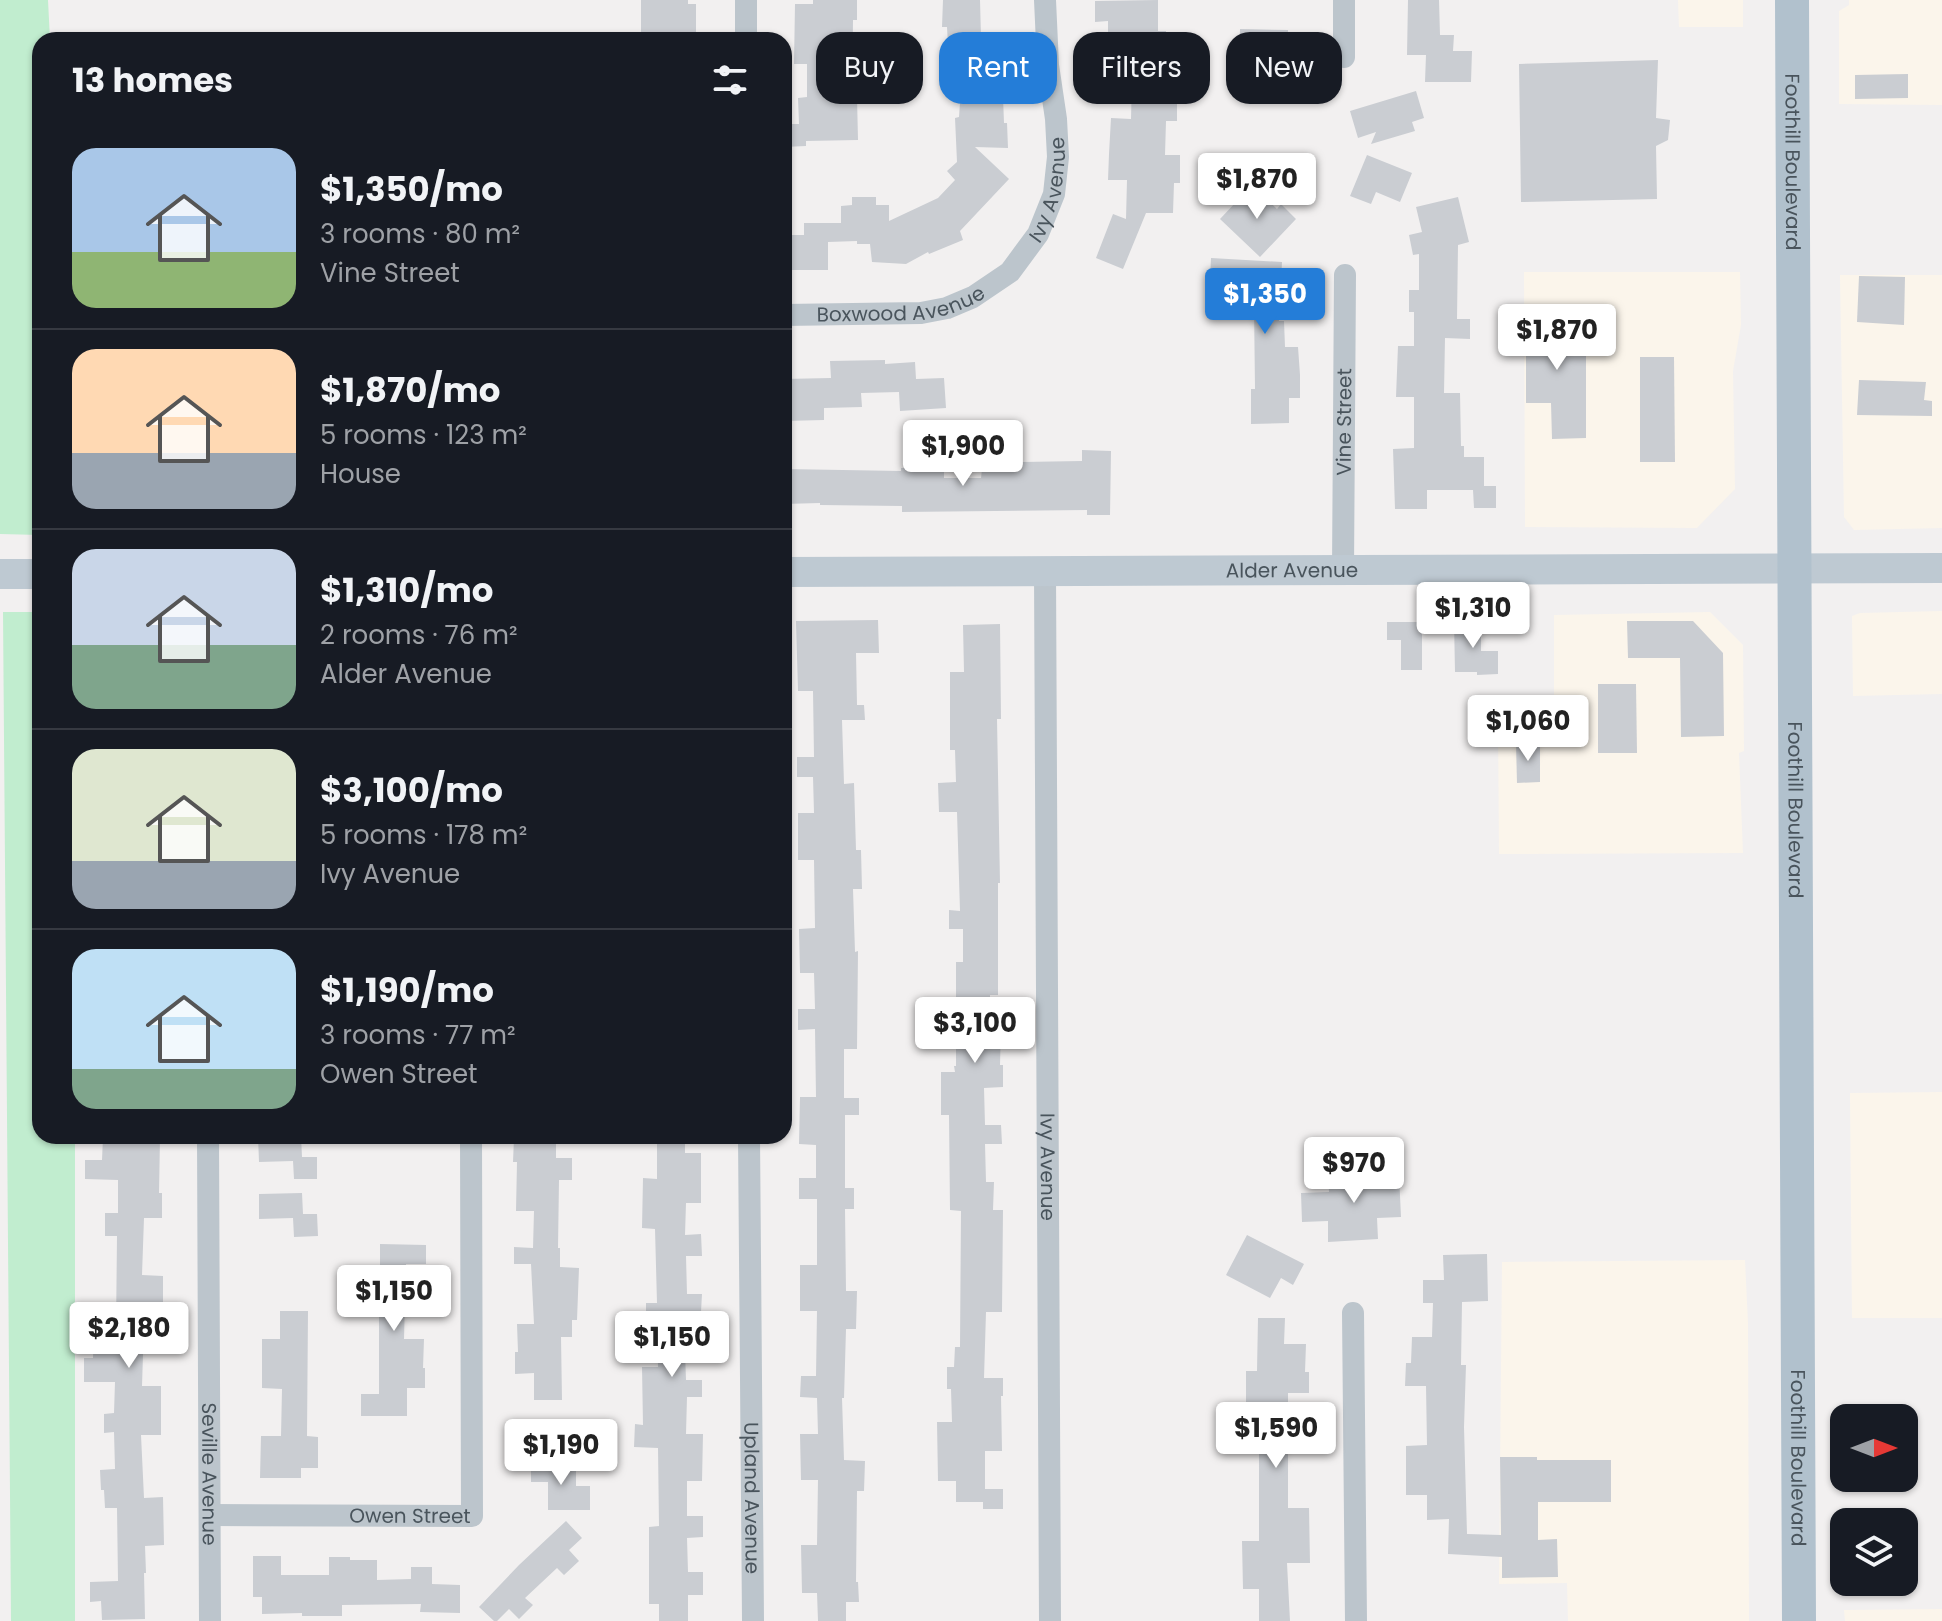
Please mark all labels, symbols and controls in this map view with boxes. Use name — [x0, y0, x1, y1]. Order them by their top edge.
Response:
chip: Buy — [816, 32, 923, 104]
chip: Rent — [939, 32, 1057, 104]
chip: Filters — [1073, 32, 1210, 104]
chip: New — [1226, 32, 1342, 104]
text: 13 homes — [72, 56, 233, 104]
icon: filters — [708, 58, 752, 102]
street label: Foothill Boulevard — [1778, 73, 1807, 251]
street label: Ivy Avenue — [1022, 136, 1072, 248]
pin: $1,870 — [1192, 153, 1322, 221]
text: $1,870 — [1216, 161, 1298, 197]
text: $1,350/mo — [320, 165, 503, 213]
icon: home — [136, 180, 232, 276]
text: 3 rooms · 80 m² — [320, 216, 520, 252]
text: Vine Street — [320, 255, 460, 291]
pin: $1,350 — [1200, 268, 1330, 336]
text: $1,350 — [1223, 276, 1307, 312]
street label: Boxwood Avenue — [816, 279, 990, 329]
pin: $1,870 — [1492, 304, 1622, 372]
text: $1,870 — [1516, 312, 1598, 348]
text: $1,870/mo — [320, 366, 500, 414]
street label: Vine Street — [1330, 368, 1358, 476]
icon: home — [136, 381, 232, 477]
text: 5 rooms · 123 m² — [320, 417, 527, 453]
pin: $1,900 — [898, 420, 1028, 488]
text: $1,900 — [921, 428, 1005, 464]
text: House — [320, 456, 401, 492]
street label: Alder Avenue — [1226, 556, 1358, 584]
text: $1,310/mo — [320, 566, 494, 614]
icon: home — [136, 581, 232, 677]
pin: $1,310 — [1408, 582, 1538, 650]
text: $1,310 — [1435, 590, 1511, 626]
text: 2 rooms · 76 m² — [320, 617, 518, 653]
text: Alder Avenue — [320, 656, 492, 692]
pin: $1,060 — [1463, 695, 1593, 763]
text: $1,060 — [1486, 703, 1570, 739]
street label: Foothill Boulevard — [1781, 721, 1810, 899]
text: $3,100/mo — [320, 766, 503, 814]
icon: home — [136, 781, 232, 877]
text: 5 rooms · 178 m² — [320, 817, 527, 853]
text: Ivy Avenue — [320, 856, 460, 892]
text: $1,190/mo — [320, 966, 494, 1014]
icon: home — [136, 981, 232, 1077]
pin: $3,100 — [910, 997, 1040, 1065]
text: $3,100 — [933, 1005, 1017, 1041]
text: 3 rooms · 77 m² — [320, 1017, 516, 1053]
text: Owen Street — [320, 1056, 478, 1092]
street label: Ivy Avenue — [1034, 1113, 1062, 1221]
pin: $970 — [1307, 1137, 1401, 1205]
text: $970 — [1322, 1145, 1386, 1181]
pin: $1,150 — [329, 1265, 459, 1333]
text: $1,150 — [355, 1273, 433, 1309]
pin: $2,180 — [64, 1302, 194, 1370]
text: $2,180 — [88, 1310, 171, 1346]
pin: $1,150 — [607, 1311, 737, 1379]
text: $1,150 — [633, 1319, 711, 1355]
street label: Foothill Boulevard — [1784, 1369, 1813, 1546]
street label: Seville Avenue — [195, 1402, 224, 1546]
pin: $1,590 — [1211, 1402, 1341, 1470]
north arrow — [1830, 1404, 1918, 1492]
map controls — [1830, 1404, 1918, 1596]
text: $1,590 — [1234, 1410, 1318, 1446]
pin: $1,190 — [496, 1419, 626, 1487]
street label: Upland Avenue — [737, 1422, 767, 1574]
text: $1,190 — [522, 1427, 600, 1463]
street label: Owen Street — [349, 1502, 471, 1530]
button: layers — [1830, 1508, 1918, 1596]

